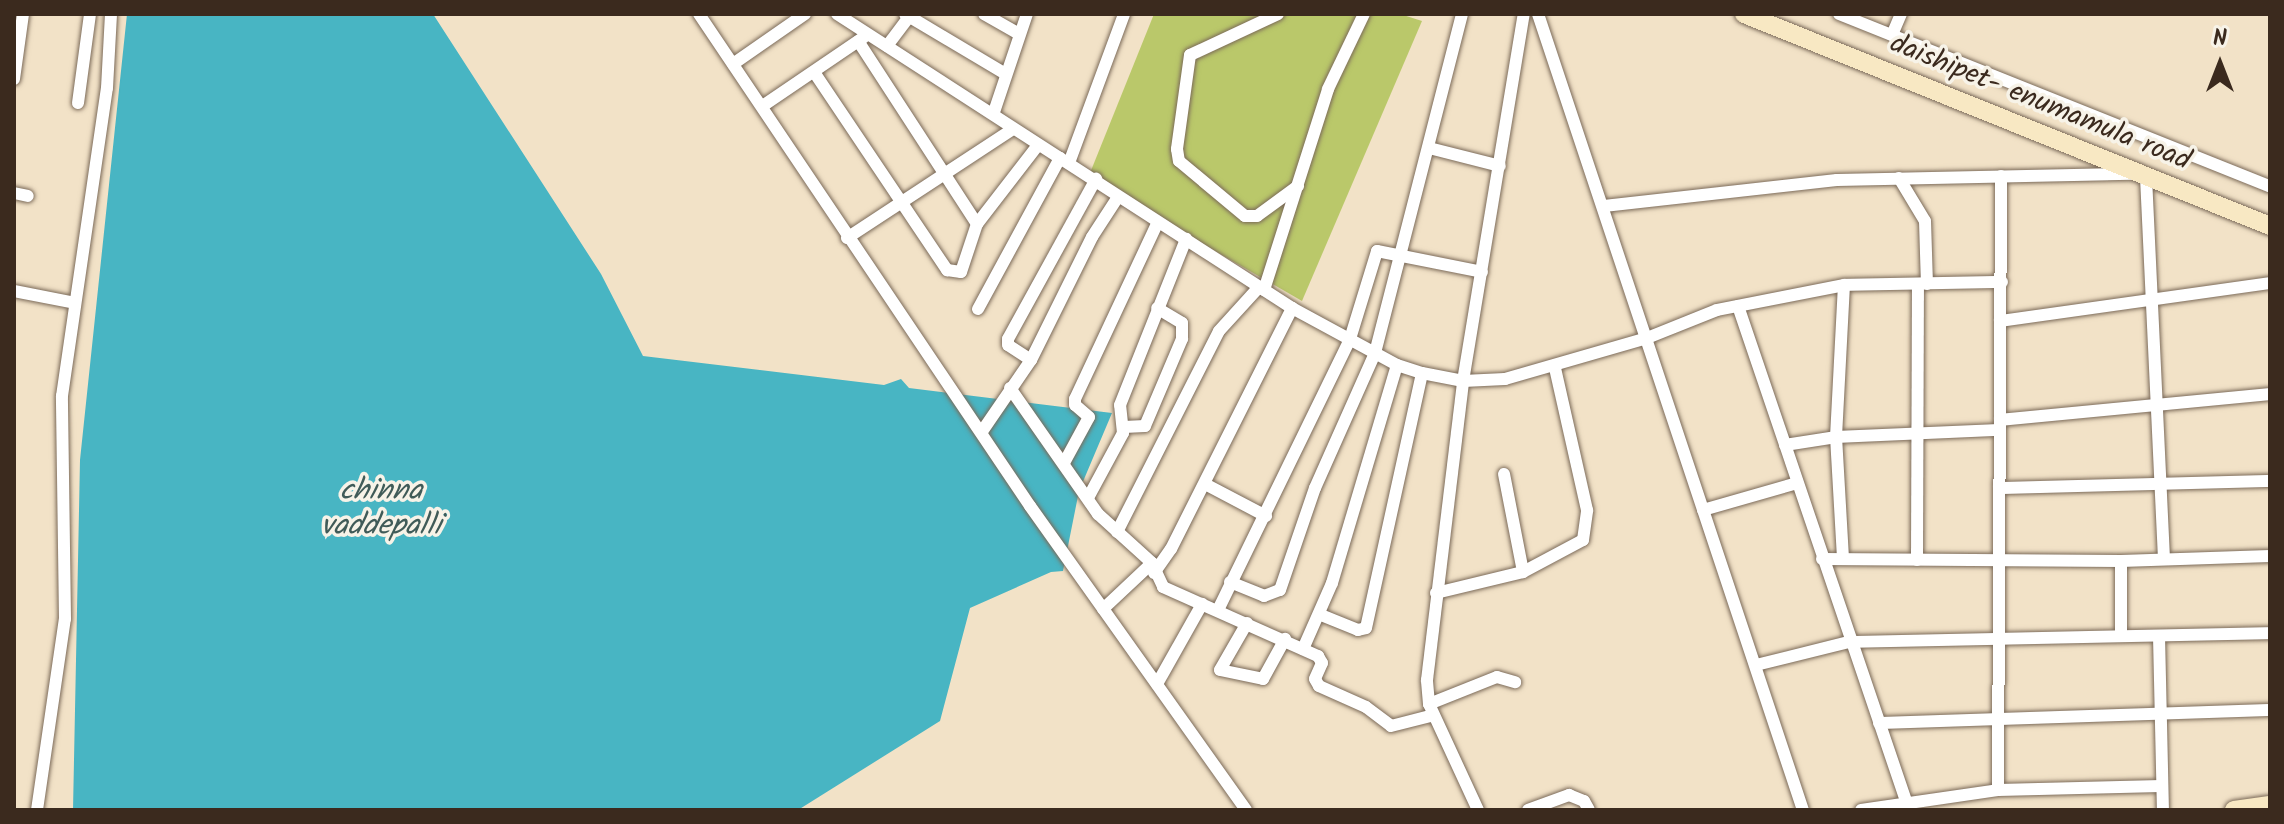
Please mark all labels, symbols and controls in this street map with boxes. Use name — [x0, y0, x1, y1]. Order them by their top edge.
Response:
text: N — [2213, 22, 2227, 57]
north arrow — [2180, 24, 2260, 104]
street label: daishipet- enumamula road — [1885, 27, 2195, 179]
water label: chinna vaddepalli — [321, 473, 441, 544]

